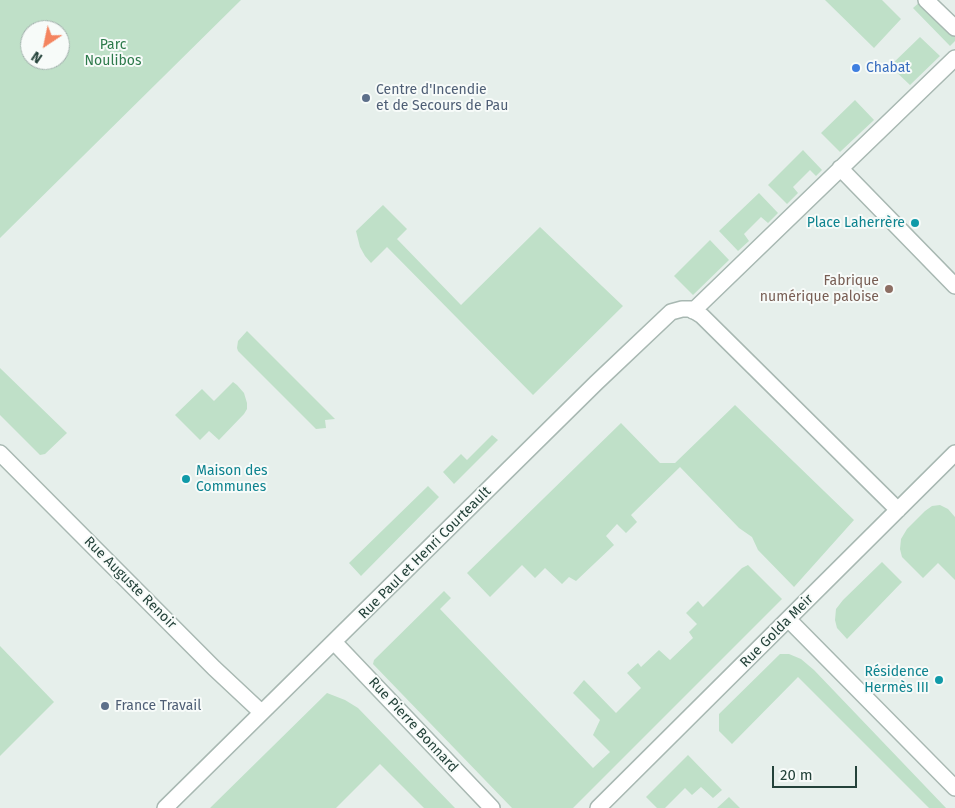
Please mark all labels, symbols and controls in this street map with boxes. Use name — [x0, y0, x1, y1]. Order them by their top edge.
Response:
north arrow — [20, 20, 70, 70]
park label: Parc Noulibos — [85, 37, 141, 70]
text: N — [28, 47, 46, 67]
place label: Chabat — [866, 60, 910, 76]
marker: Chabat — [850, 62, 862, 74]
place label: Centre d'Incendie et de Secours de Pau — [376, 82, 508, 114]
marker: Centre d'Incendie et de Secours de Pau — [360, 92, 372, 104]
place label: Place Laherrère — [807, 215, 905, 231]
marker: Place Laherrère — [909, 217, 921, 229]
place label: Fabrique numérique paloise — [760, 273, 879, 306]
marker: Fabrique numérique paloise — [883, 283, 895, 295]
place label: Maison des Communes — [196, 463, 268, 496]
marker: Maison des Communes — [180, 473, 192, 485]
street label: Rue Paul et Henri Courteault — [355, 483, 495, 623]
street label: Rue Auguste Renoir — [80, 533, 180, 633]
street label: Rue Golda Meir — [737, 591, 817, 671]
place label: Résidence Hermès III — [864, 664, 929, 696]
street label: Rue Pierre Bonnard — [365, 674, 461, 776]
marker: Résidence Hermès III — [933, 674, 945, 686]
place label: France Travail — [115, 698, 201, 714]
marker: France Travail — [99, 700, 111, 712]
scale bar — [775, 756, 860, 788]
text: 20 m — [780, 766, 813, 784]

